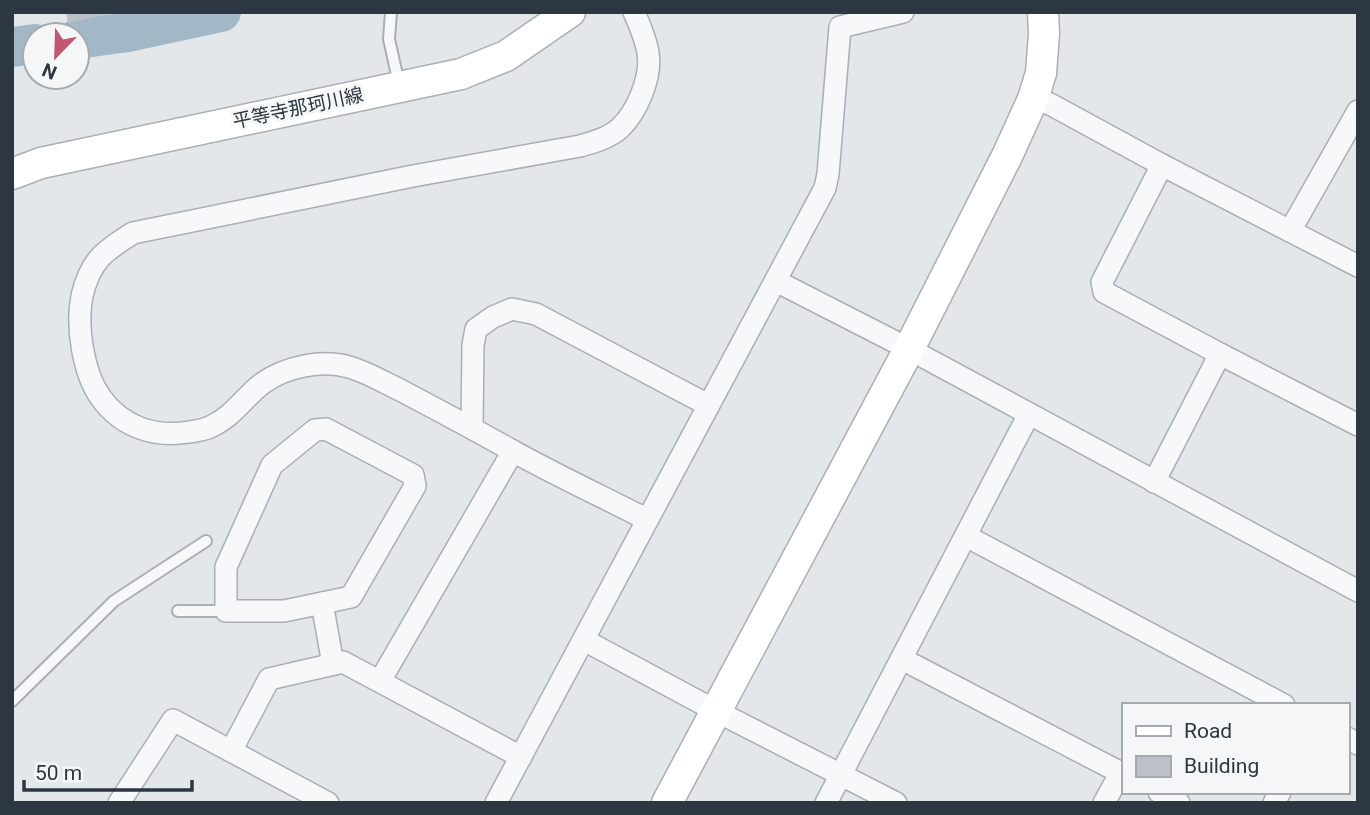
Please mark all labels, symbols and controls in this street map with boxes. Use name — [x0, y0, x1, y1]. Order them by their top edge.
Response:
north arrow — [21, 21, 91, 91]
text: N — [39, 58, 60, 84]
street label: 平等寺那珂川線 — [231, 83, 365, 133]
legend — [1122, 703, 1349, 794]
text: Road — [1184, 719, 1232, 743]
scale bar — [24, 748, 192, 792]
text: Building — [1184, 754, 1259, 778]
text: 50 m — [35, 761, 82, 785]

